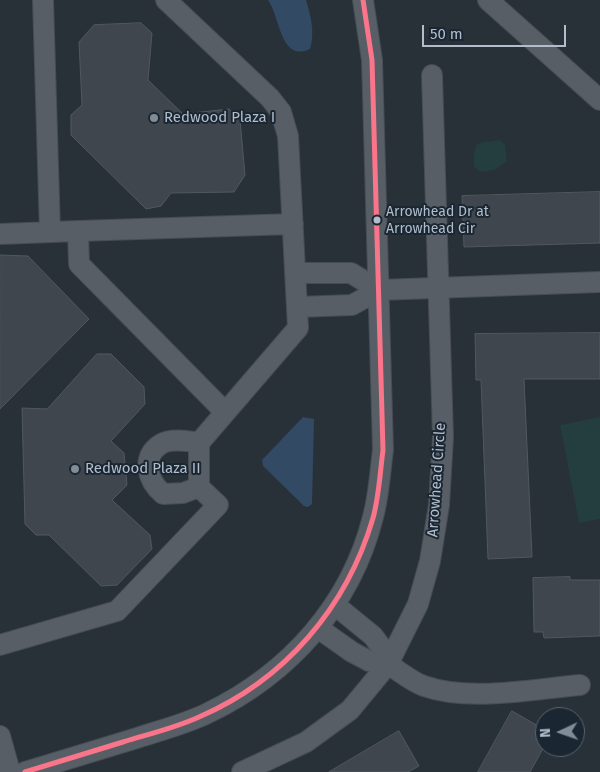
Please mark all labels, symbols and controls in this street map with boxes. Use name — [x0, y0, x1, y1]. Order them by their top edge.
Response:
scale bar — [425, 15, 569, 47]
text: 50 m — [430, 25, 463, 43]
place label: Redwood Plaza I — [164, 109, 275, 127]
marker: Redwood Plaza I — [148, 112, 160, 124]
place label: Arrowhead Dr at Arrowhead Cir — [386, 204, 489, 236]
marker: Arrowhead Dr at Arrowhead Cir — [372, 215, 382, 225]
street label: Arrowhead Circle — [424, 422, 450, 538]
place label: Redwood Plaza II — [85, 460, 201, 478]
marker: Redwood Plaza II — [69, 463, 81, 475]
north arrow — [535, 707, 585, 757]
text: N — [537, 728, 554, 738]

